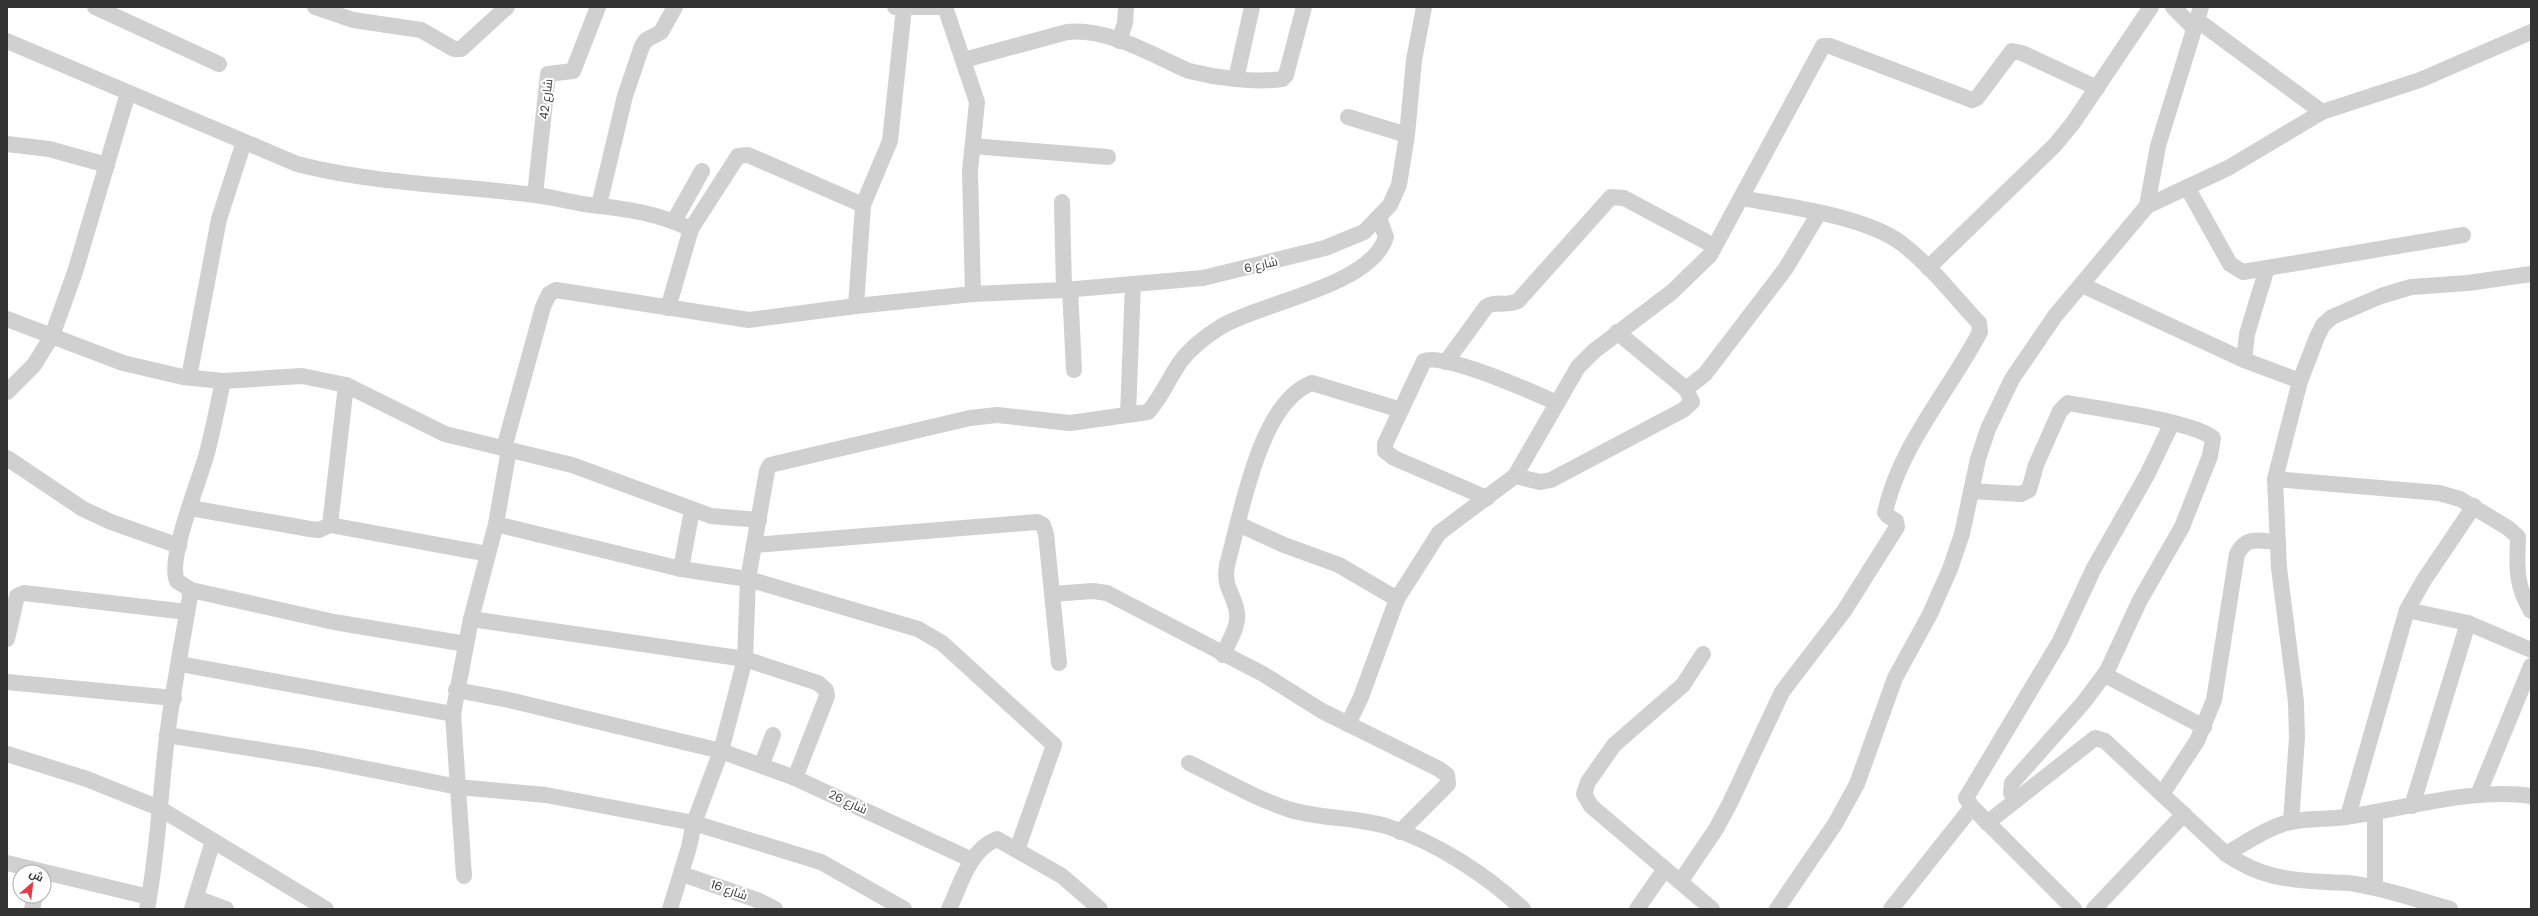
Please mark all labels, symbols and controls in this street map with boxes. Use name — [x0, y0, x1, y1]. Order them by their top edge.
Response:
street label: شارع 42 — [536, 78, 556, 120]
street label: شارع 6 — [1243, 253, 1279, 277]
street label: شارع 26 — [826, 786, 870, 818]
north arrow — [12, 864, 52, 904]
text: ش — [27, 866, 46, 885]
street label: شارع 16 — [709, 876, 750, 904]

